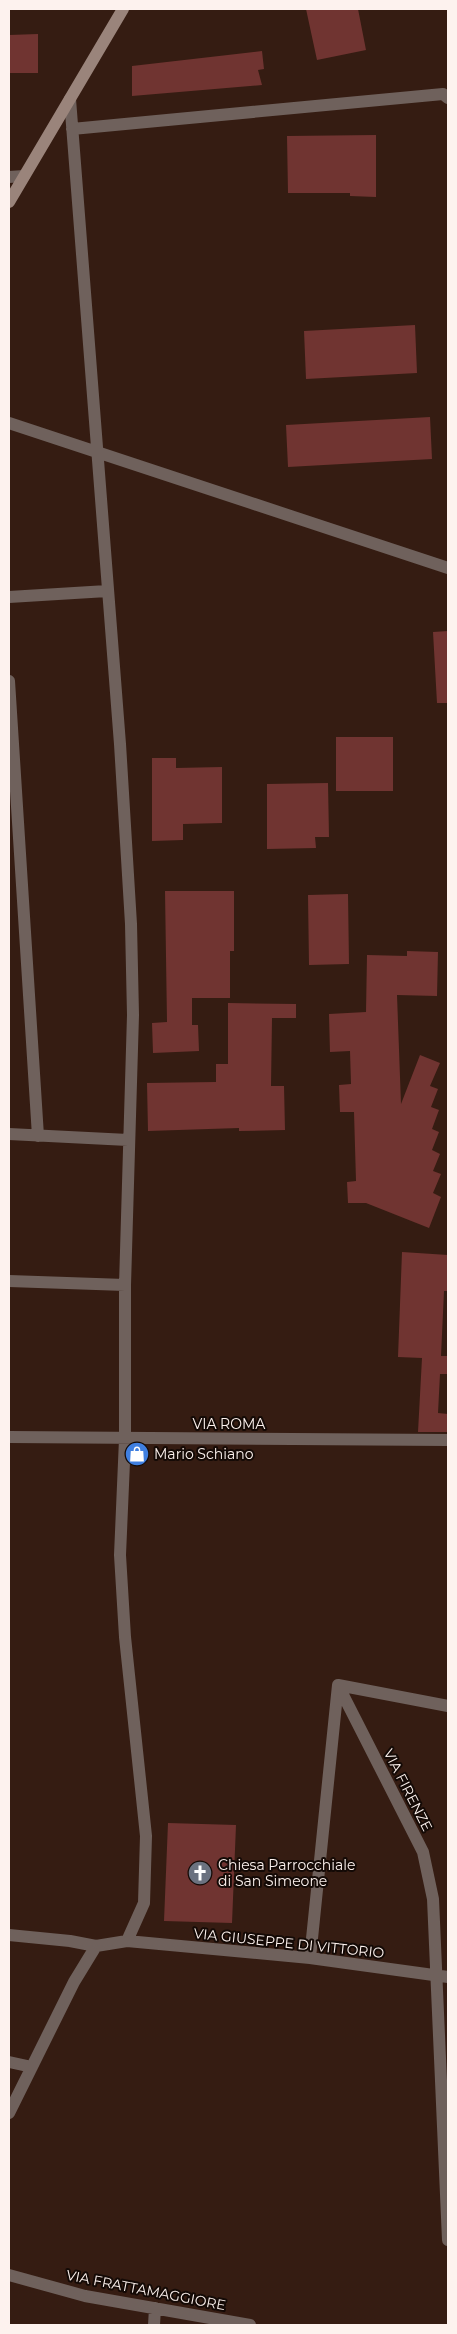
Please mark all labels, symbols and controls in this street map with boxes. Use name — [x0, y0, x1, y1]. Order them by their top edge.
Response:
street label: VIA ROMA — [193, 1415, 266, 1433]
shop icon: Mario Schiano — [124, 1441, 150, 1467]
place label: Mario Schiano — [154, 1445, 254, 1463]
street label: VIA FIRENZE — [380, 1746, 436, 1834]
place label: Chiesa Parrocchiale di San Simeone — [218, 1856, 355, 1890]
church icon: Chiesa Parrocchiale di San Simeone — [187, 1860, 213, 1886]
street label: VIA GIUSEPPE DI VITTORIO — [193, 1924, 385, 1962]
street label: VIA FRATTAMAGGIORE — [65, 2266, 227, 2314]

